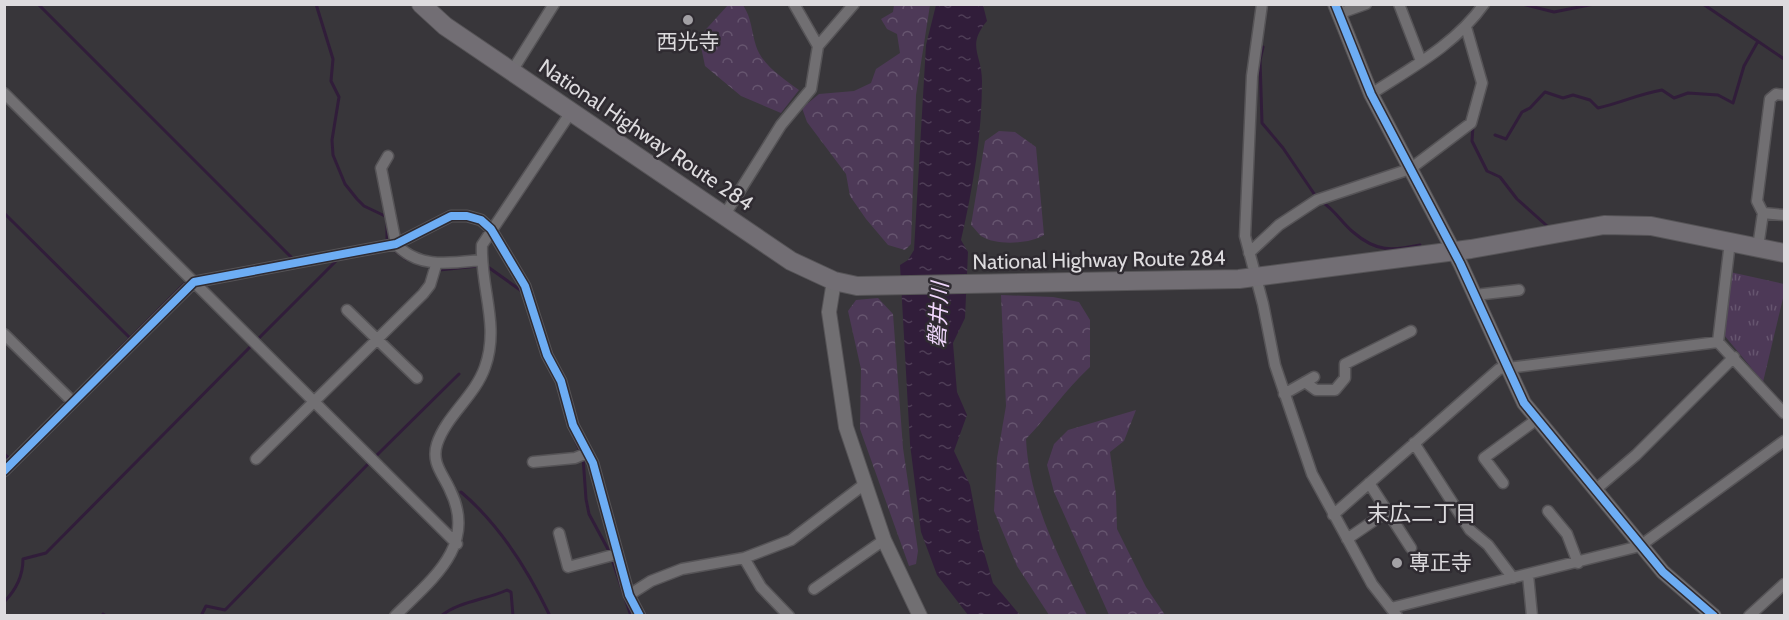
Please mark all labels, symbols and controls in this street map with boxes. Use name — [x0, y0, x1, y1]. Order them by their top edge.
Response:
marker: 西光寺 — [681, 13, 695, 27]
place label: 西光寺 — [657, 29, 720, 54]
street label: National Highway Route 284 — [534, 53, 758, 216]
street label: National Highway Route 284 — [972, 245, 1226, 274]
water label: 磐井川 — [923, 279, 954, 349]
district label: 末広二丁目 — [1367, 500, 1477, 527]
place label: 専正寺 — [1409, 550, 1472, 575]
marker: 専正寺 — [1390, 556, 1404, 570]

